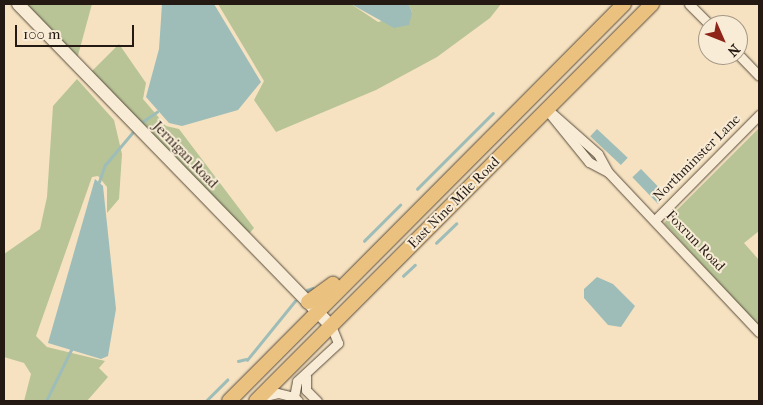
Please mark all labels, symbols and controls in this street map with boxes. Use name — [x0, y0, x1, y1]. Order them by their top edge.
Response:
scale bar — [18, 15, 136, 47]
north arrow — [698, 15, 748, 65]
text: 100 m — [23, 25, 61, 43]
text: N — [724, 40, 743, 60]
street label: Northminster Lane — [650, 111, 744, 205]
street label: Jernigan Road — [149, 118, 221, 192]
street label: East Nine Mile Road — [405, 154, 503, 252]
street label: Foxrun Road — [662, 207, 728, 275]

